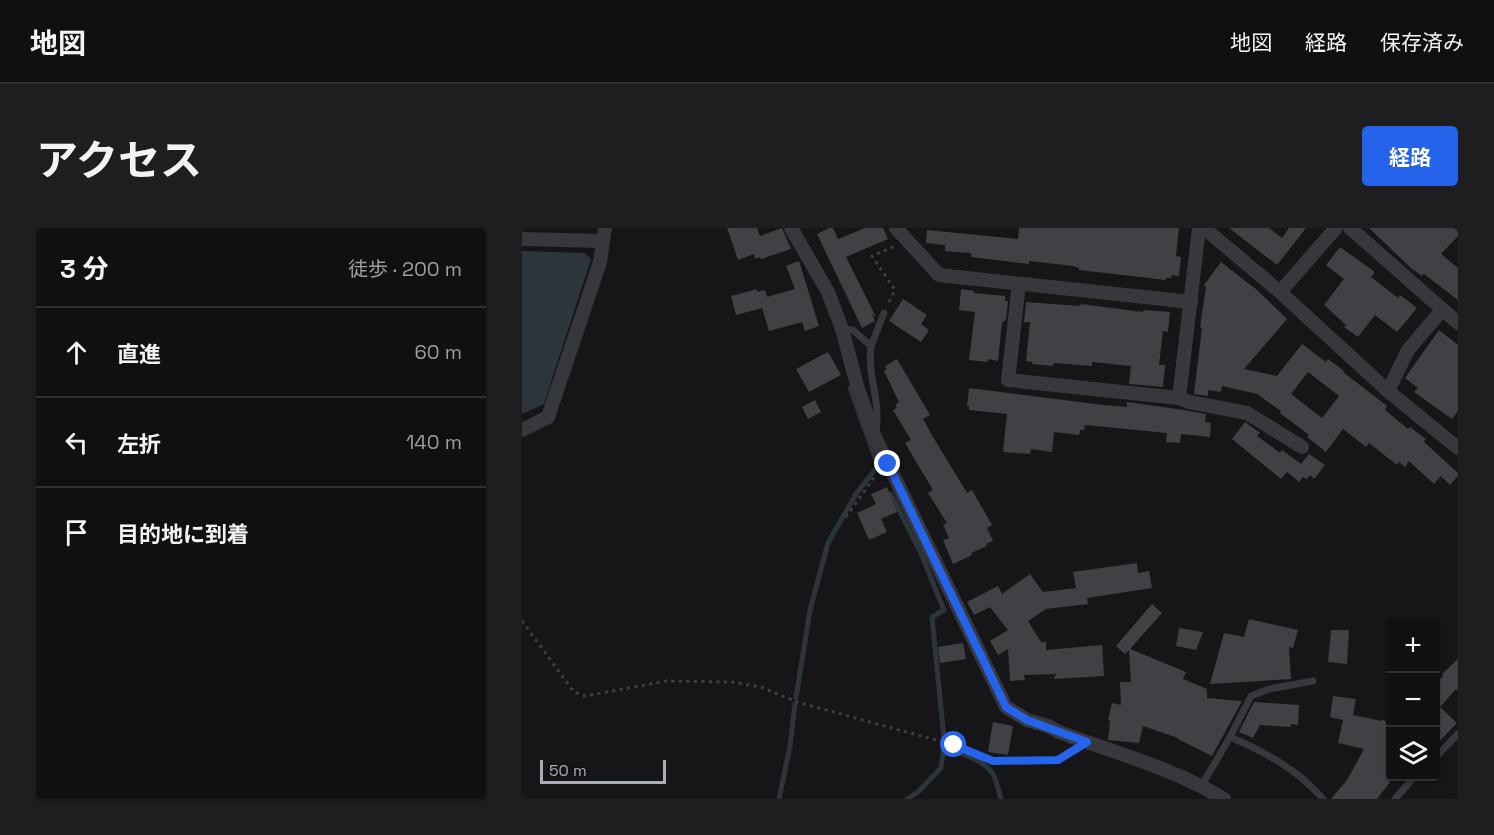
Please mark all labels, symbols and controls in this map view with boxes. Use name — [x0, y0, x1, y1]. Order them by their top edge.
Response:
text: 地図 — [30, 25, 86, 61]
text: 地図 — [1230, 29, 1272, 56]
text: 経路 — [1305, 29, 1347, 56]
text: 保存済み — [1380, 29, 1464, 56]
button: 経路 — [1362, 126, 1458, 186]
text: アクセス — [36, 134, 202, 187]
text: 3 分 — [60, 252, 108, 286]
text: 徒歩 · 200 m — [348, 256, 462, 282]
icon: ahead — [60, 336, 93, 369]
text: 60 m — [415, 339, 462, 365]
text: 直進 — [117, 340, 161, 368]
icon: left — [60, 426, 93, 459]
text: 140 m — [406, 429, 462, 455]
text: 左折 — [117, 430, 161, 458]
route end — [874, 450, 900, 476]
icon: arrive — [60, 516, 93, 549]
text: 目的地に到着 — [117, 520, 249, 548]
map controls — [1386, 619, 1440, 781]
button: + — [1386, 619, 1440, 673]
button: − — [1386, 673, 1440, 727]
button: layers — [1386, 727, 1440, 781]
route start — [940, 731, 966, 757]
scale bar — [540, 757, 666, 784]
text: 50 m — [549, 760, 587, 781]

